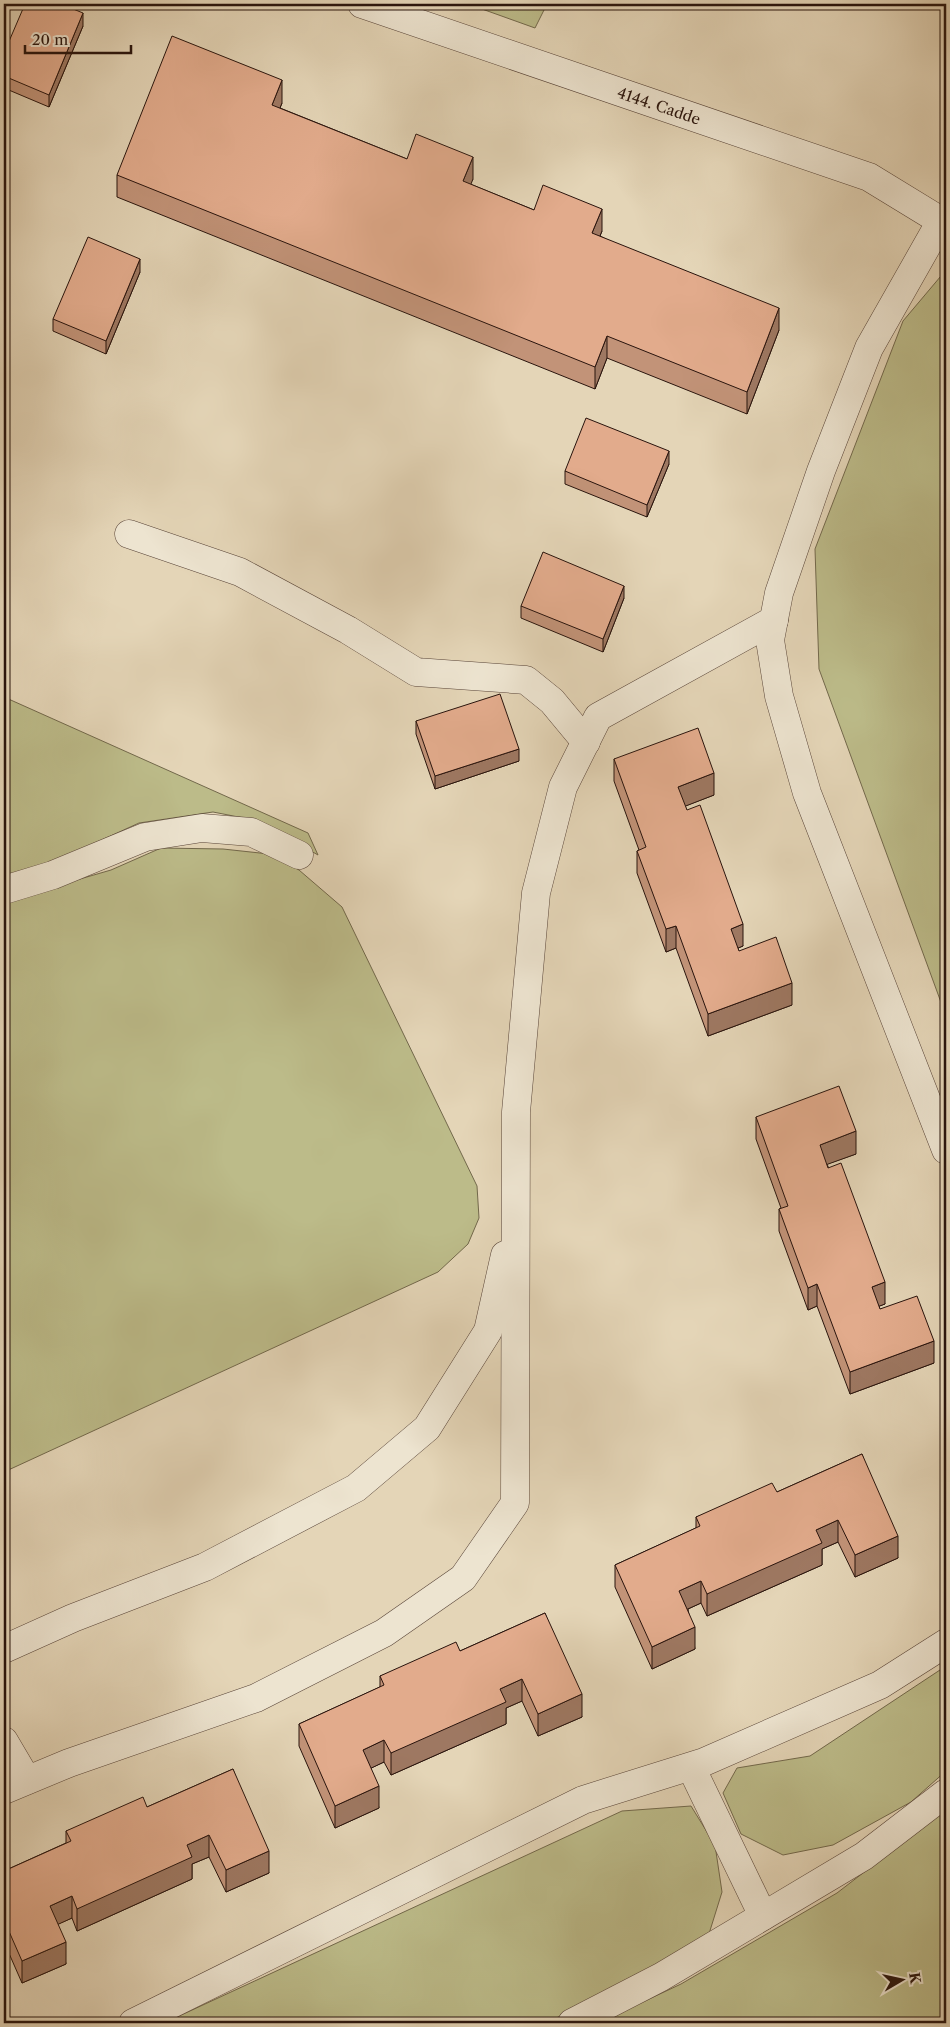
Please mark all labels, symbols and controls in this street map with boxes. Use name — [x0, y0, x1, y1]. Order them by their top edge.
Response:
scale bar — [25, 22, 131, 54]
text: 20 m — [32, 30, 68, 49]
street label: 4144. Cadde — [615, 82, 703, 128]
north arrow — [878, 1954, 928, 2004]
text: K — [905, 1971, 925, 1986]

